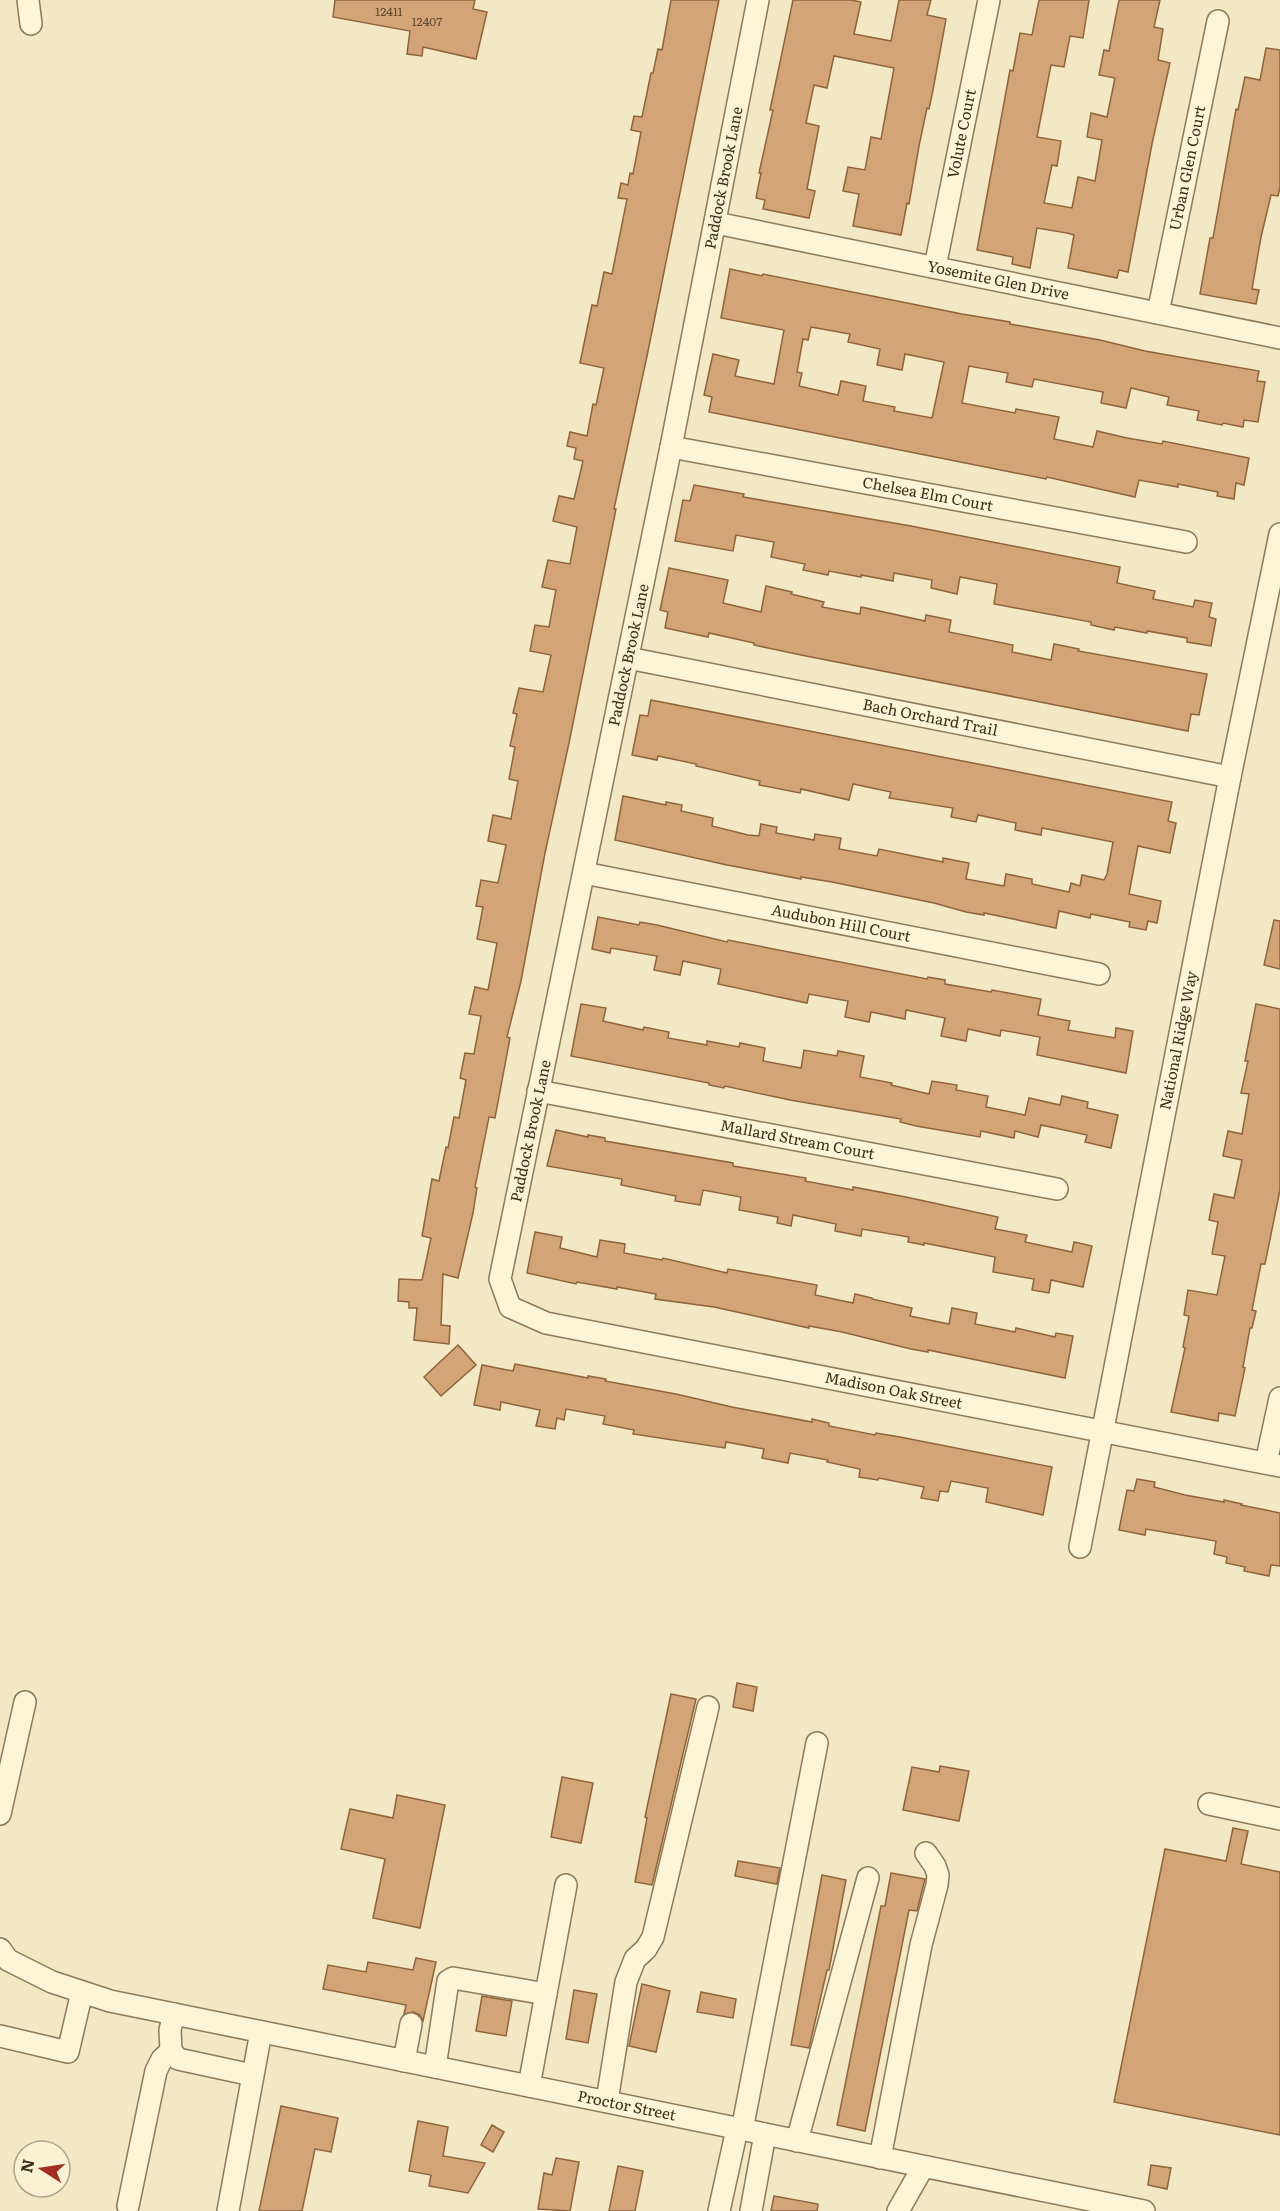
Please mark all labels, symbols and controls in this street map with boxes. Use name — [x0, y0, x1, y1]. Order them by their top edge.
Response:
house number: 12411 — [375, 2, 403, 20]
house number: 12407 — [412, 12, 442, 30]
street label: Volute Court — [940, 87, 981, 180]
street label: Urban Glen Court — [1162, 103, 1210, 232]
street label: Paddock Brook Lane — [697, 104, 748, 251]
street label: Yosemite Glen Drive — [925, 253, 1072, 305]
street label: Chelsea Elm Court — [861, 470, 995, 516]
street label: Paddock Brook Lane — [601, 581, 654, 728]
street label: Bach Orchard Trail — [861, 692, 1000, 741]
street label: Audubon Hill Court — [770, 897, 913, 947]
street label: National Ridge Way — [1152, 968, 1202, 1112]
street label: Paddock Brook Lane — [503, 1057, 556, 1204]
street label: Mallard Stream Court — [719, 1113, 877, 1164]
street label: Madison Oak Street — [823, 1365, 965, 1414]
street label: Proctor Street — [576, 2083, 678, 2126]
north arrow — [12, 2139, 72, 2199]
text: N — [13, 2157, 39, 2175]

